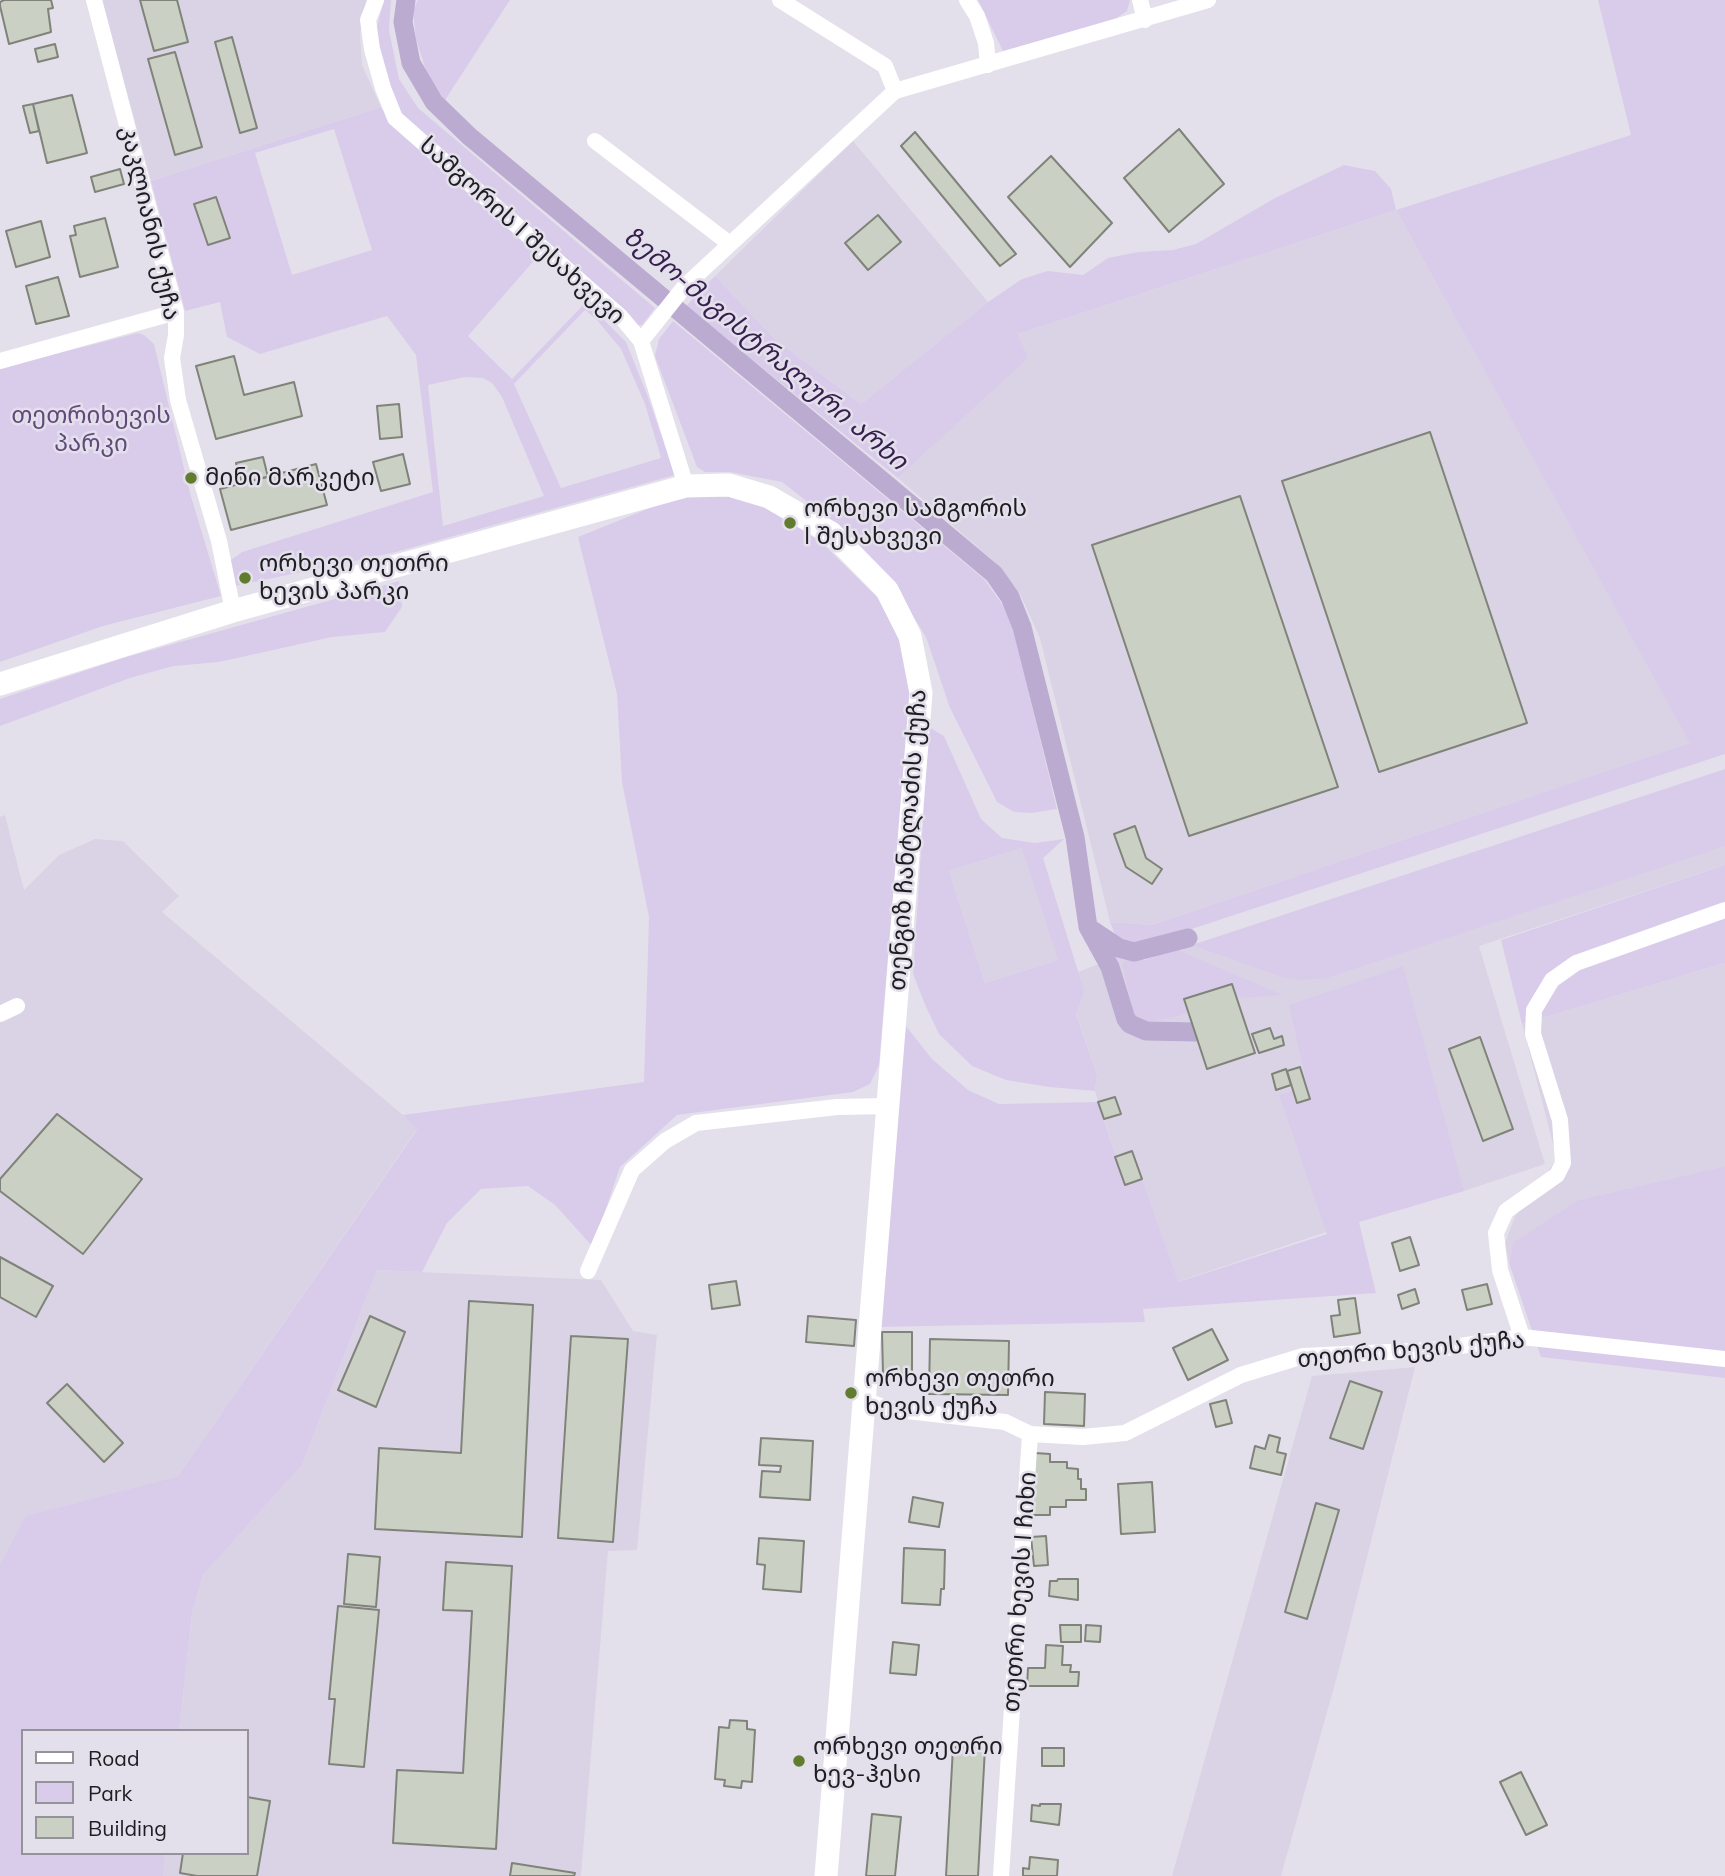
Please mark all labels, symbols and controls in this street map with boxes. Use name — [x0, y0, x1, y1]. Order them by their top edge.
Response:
street label: კაკლიანის ქუჩა — [114, 123, 186, 323]
street label: სამგორის I შესახვევი — [413, 131, 631, 331]
water label: ზემო-მაგისტრალური არხი — [617, 221, 913, 477]
park label: თეთრიხევის პარკი — [11, 402, 171, 458]
place label: მინი მარკეტი — [205, 464, 375, 492]
marker: მინი მარკეტი — [183, 470, 199, 486]
place label: ორხევი სამგორის I შესახვევი — [804, 495, 1027, 551]
marker: ორხევი სამგორის I შესახვევი — [782, 515, 798, 531]
place label: ორხევი თეთრი ხევის პარკი — [259, 550, 449, 606]
marker: ორხევი თეთრი ხევის პარკი — [237, 570, 253, 586]
street label: თენგიზ ჩანტლაძის ქუჩა — [883, 688, 933, 992]
street label: თეთრი ხევის ქუჩა — [1296, 1326, 1526, 1374]
place label: ორხევი თეთრი ხევის ქუჩა — [865, 1365, 1055, 1421]
marker: ორხევი თეთრი ხევის ქუჩა — [843, 1385, 859, 1401]
street label: თეთრი ხევის I ჩიხი — [997, 1471, 1043, 1713]
legend — [21, 1729, 248, 1855]
place label: ორხევი თეთრი ხევ-ჰესი — [813, 1733, 1003, 1789]
text: Road — [88, 1745, 139, 1771]
marker: ორხევი თეთრი ხევ-ჰესი — [791, 1753, 807, 1769]
text: Park — [88, 1780, 132, 1806]
text: Building — [88, 1815, 167, 1841]

